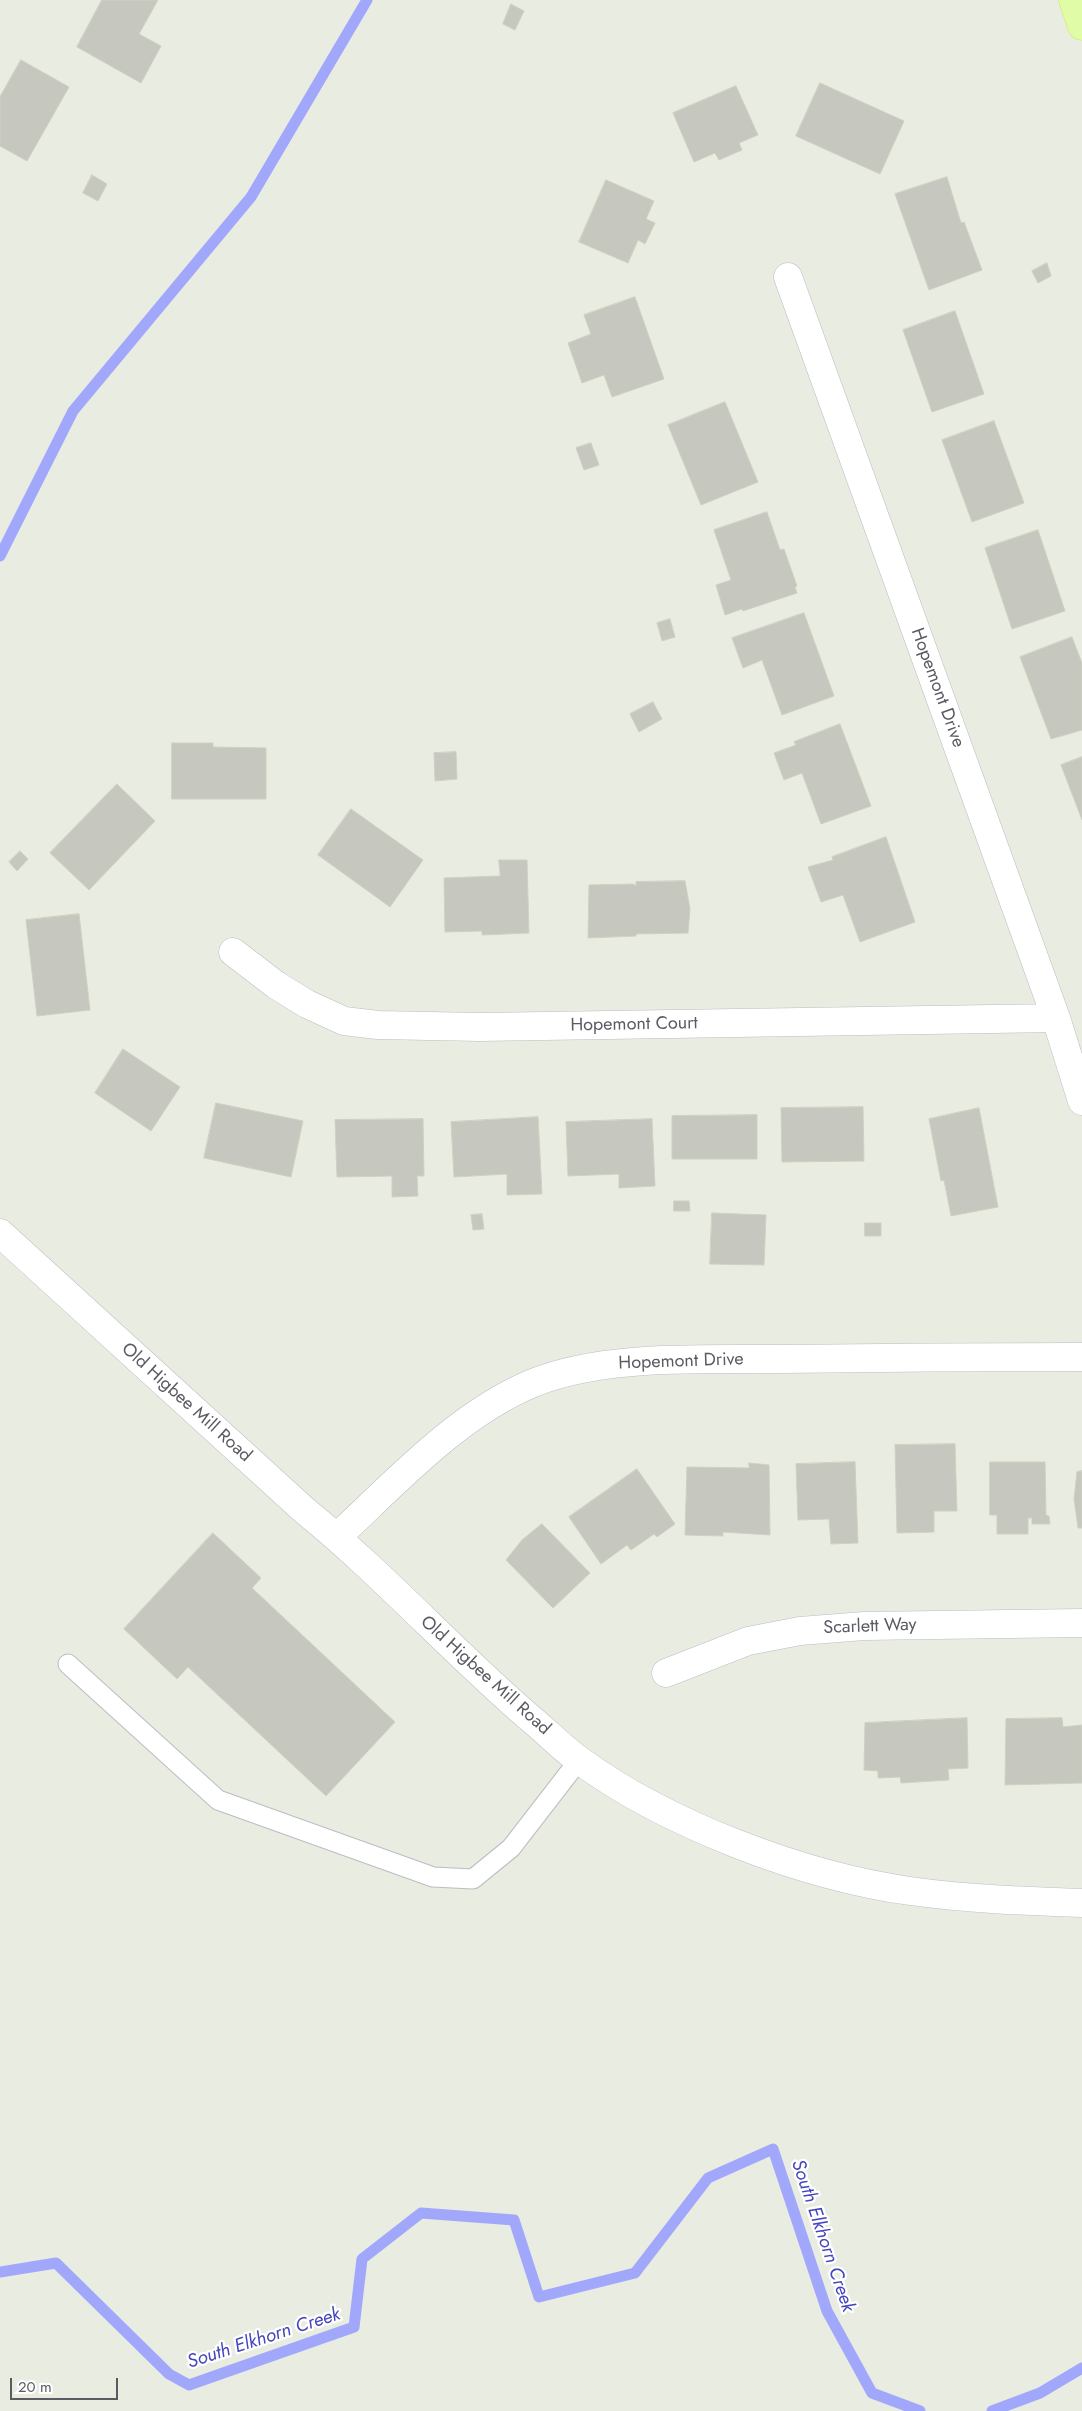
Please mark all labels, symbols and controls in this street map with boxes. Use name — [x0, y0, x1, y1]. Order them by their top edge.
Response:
street label: Hopemont Drive — [905, 625, 969, 751]
street label: Hopemont Court — [570, 1013, 698, 1037]
street label: Old Higbee Mill Road — [116, 1339, 256, 1467]
street label: Hopemont Drive — [618, 1349, 744, 1375]
street label: Old Higbee Mill Road — [415, 1612, 555, 1740]
street label: Scarlett Way — [823, 1615, 917, 1639]
water label: South Elkhorn Creek — [785, 2157, 859, 2315]
water label: South Elkhorn Creek — [185, 2304, 343, 2374]
scale bar — [12, 2368, 120, 2400]
text: 20 m — [18, 2376, 52, 2398]

